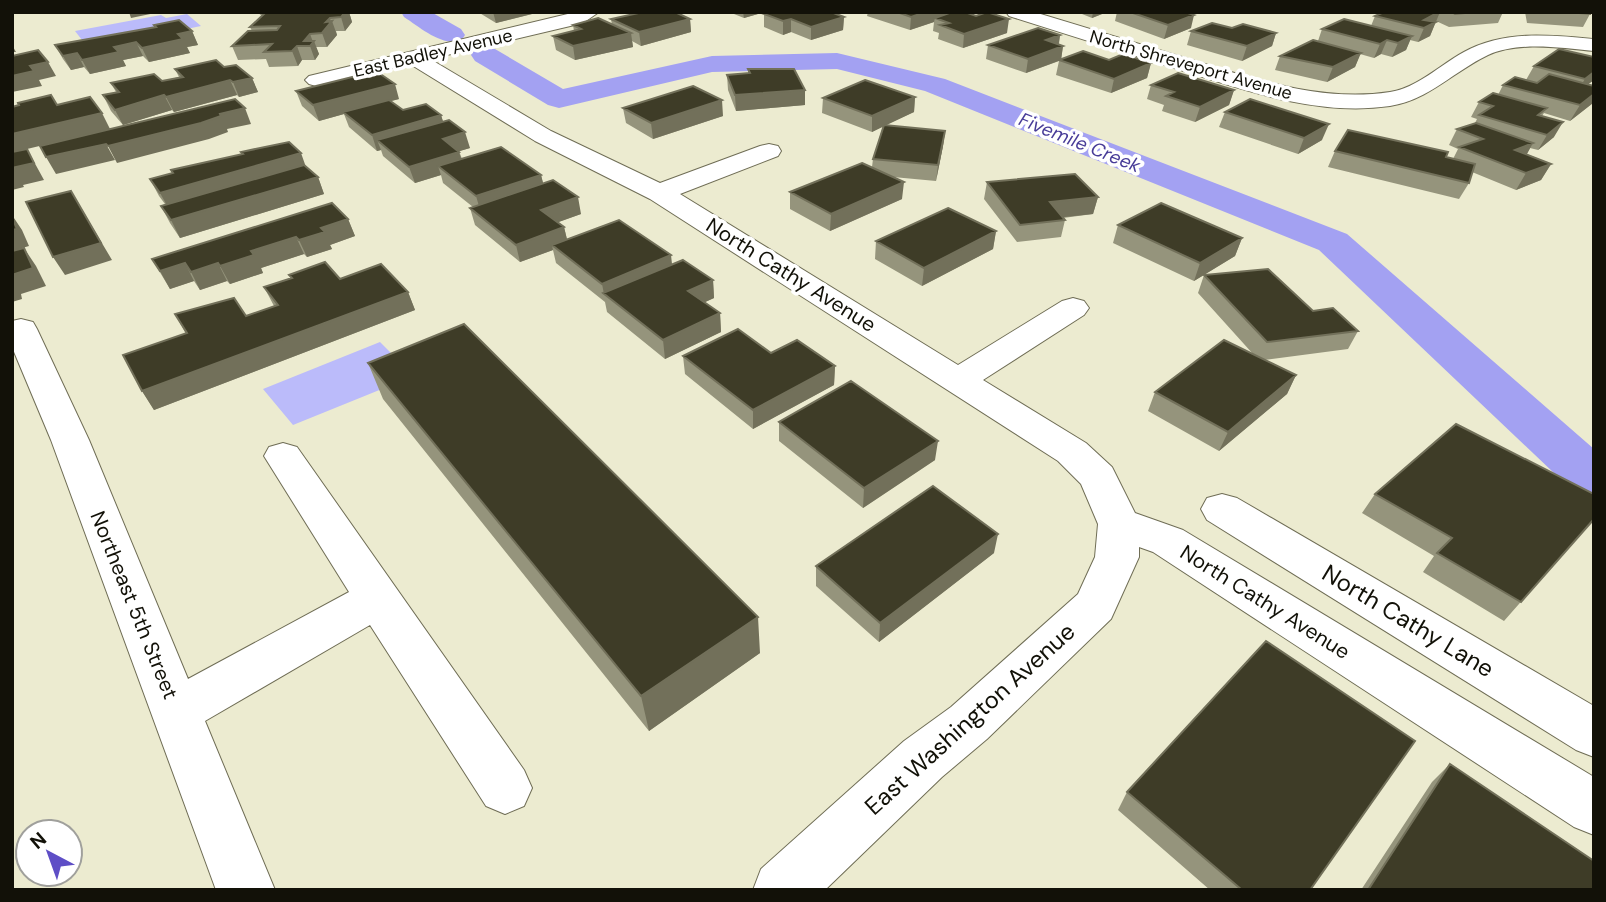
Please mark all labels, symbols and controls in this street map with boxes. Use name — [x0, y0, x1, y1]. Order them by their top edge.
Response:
street label: East Badley Avenue — [351, 23, 515, 83]
street label: North Shreveport Avenue — [1087, 25, 1295, 105]
water label: Fivemile Creek — [1015, 107, 1145, 178]
street label: North Cathy Avenue — [701, 211, 881, 339]
street label: Northeast 5th Street — [83, 507, 185, 703]
street label: North Cathy Avenue — [1175, 538, 1355, 666]
street label: North Cathy Lane — [1317, 557, 1500, 684]
street label: East Washington Avenue — [858, 616, 1081, 821]
north arrow — [14, 818, 84, 888]
text: N — [25, 827, 52, 855]

